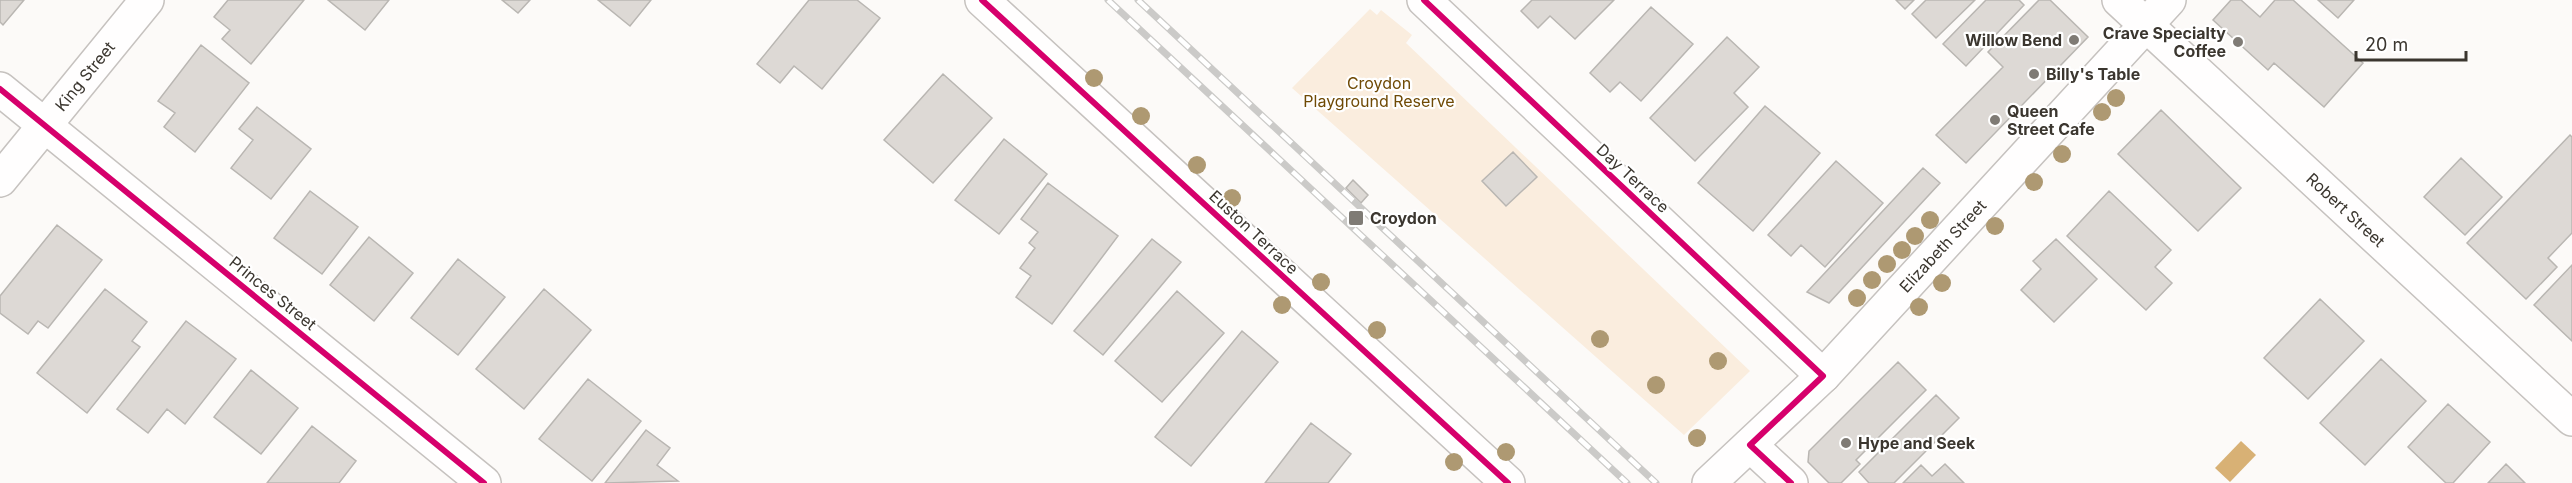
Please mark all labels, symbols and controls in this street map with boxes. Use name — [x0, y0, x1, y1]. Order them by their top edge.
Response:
place label: Crave Specialty Coffee — [2103, 23, 2226, 61]
scale bar — [2356, 24, 2466, 62]
place label: Willow Bend — [1965, 30, 2062, 50]
marker: Willow Bend — [2067, 33, 2081, 47]
text: 20 m — [2365, 34, 2408, 55]
marker: Crave Specialty Coffee — [2231, 35, 2245, 49]
street label: King Street — [51, 37, 119, 115]
place label: Billy's Table — [2046, 64, 2140, 84]
marker: Billy's Table — [2027, 67, 2041, 81]
park label: Croydon Playground Reserve — [1303, 73, 1455, 111]
place label: Queen Street Cafe — [2007, 101, 2095, 139]
marker: Queen Street Cafe — [1988, 113, 2002, 127]
street label: Day Terrace — [1593, 139, 1673, 217]
street label: Robert Street — [2302, 169, 2389, 251]
street label: Euston Terrace — [1205, 186, 1303, 278]
street label: Elizabeth Street — [1895, 196, 1990, 296]
place label: Croydon — [1370, 208, 1437, 228]
marker: Croydon — [1347, 209, 1365, 227]
street label: Princes Street — [225, 252, 321, 334]
place label: Hype and Seek — [1858, 433, 1976, 453]
marker: Hype and Seek — [1839, 436, 1853, 450]

